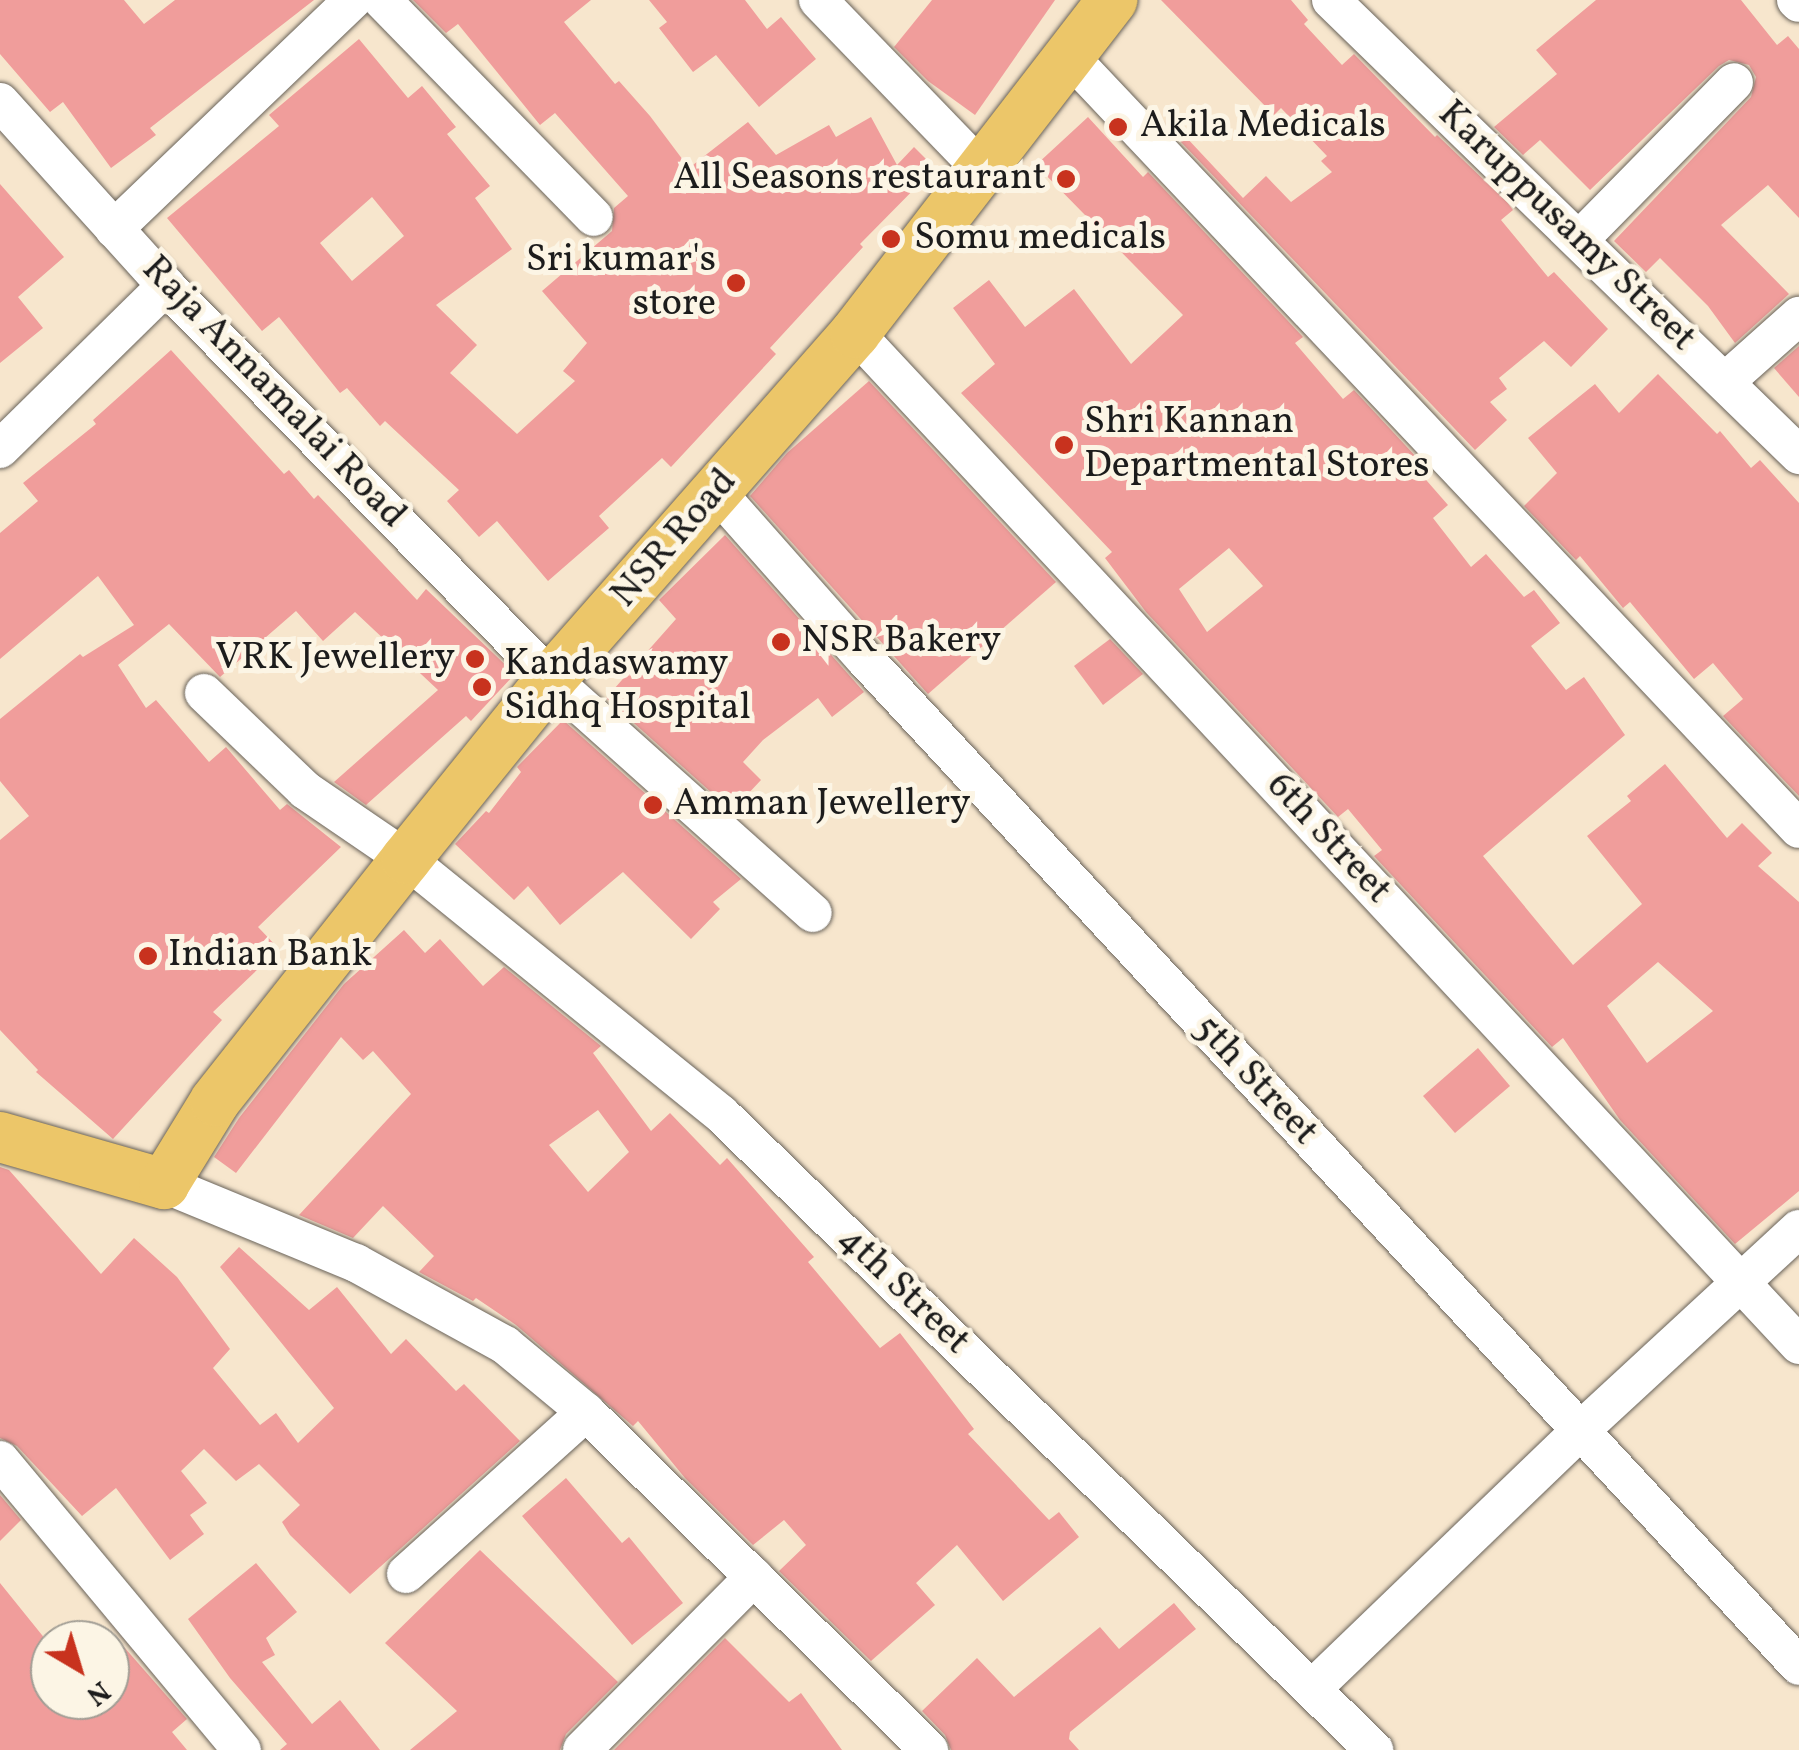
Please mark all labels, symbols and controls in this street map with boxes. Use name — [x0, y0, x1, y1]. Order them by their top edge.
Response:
street label: Karuppusamy Street — [1427, 92, 1705, 362]
place label: Akila Medicals — [1140, 104, 1386, 150]
marker: Akila Medicals — [1105, 114, 1131, 140]
place label: All Seasons restaurant — [673, 156, 1046, 202]
marker: All Seasons restaurant — [1055, 168, 1077, 190]
place label: Somu medicals — [914, 216, 1166, 262]
marker: Somu medicals — [878, 226, 904, 252]
place label: Sri kumar's store — [526, 238, 716, 328]
street label: Raja Annamalai Road — [131, 247, 415, 539]
marker: Sri kumar's store — [725, 272, 747, 294]
place label: Shri Kannan Departmental Stores — [1084, 400, 1430, 489]
marker: Shri Kannan Departmental Stores — [1053, 434, 1075, 456]
street label: NSR Road — [602, 460, 748, 618]
place label: NSR Bakery — [801, 619, 1001, 665]
marker: NSR Bakery — [770, 631, 792, 653]
place label: VRK Jewellery — [215, 636, 455, 682]
place label: Kandaswamy Sidhq Hospital — [504, 642, 751, 732]
marker: VRK Jewellery — [464, 648, 486, 670]
marker: Kandaswamy Sidhq Hospital — [469, 674, 495, 700]
street label: 6th Street — [1256, 764, 1400, 914]
place label: Amman Jewellery — [673, 782, 971, 828]
marker: Amman Jewellery — [642, 794, 664, 816]
place label: Indian Bank — [168, 933, 372, 979]
marker: Indian Bank — [137, 945, 159, 967]
street label: 5th Street — [1183, 1006, 1327, 1156]
street label: 4th Street — [828, 1217, 978, 1365]
north arrow — [30, 1620, 130, 1720]
text: N — [78, 1671, 118, 1714]

